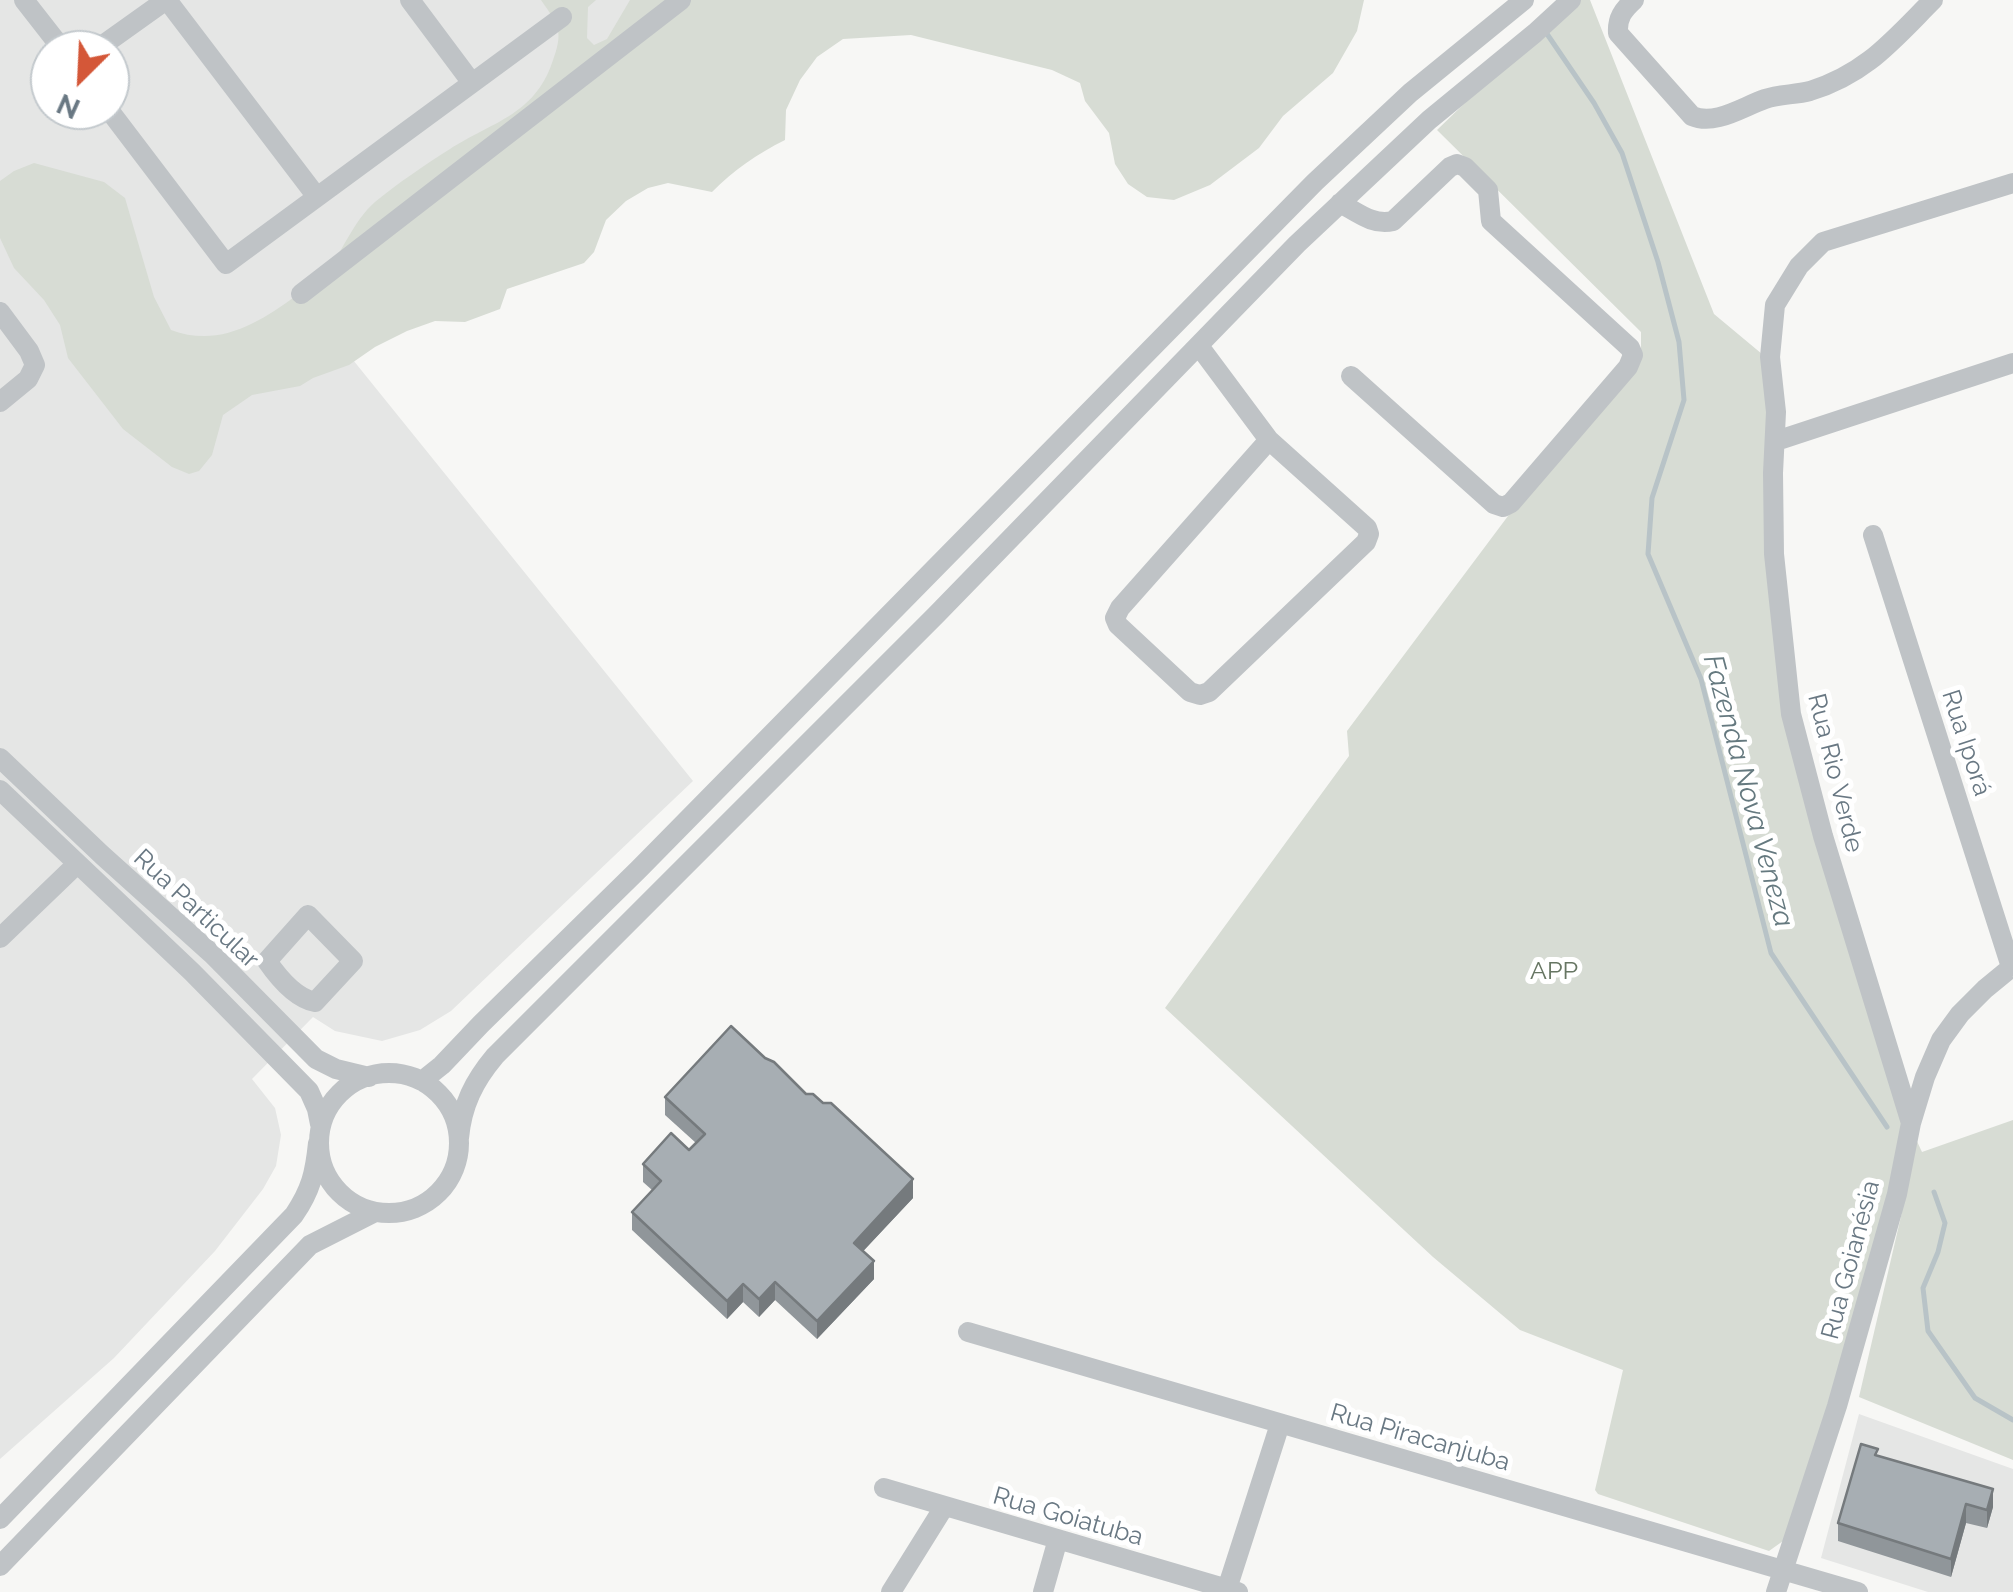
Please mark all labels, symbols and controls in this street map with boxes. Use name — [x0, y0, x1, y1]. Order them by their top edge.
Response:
north arrow — [30, 30, 130, 130]
text: N — [52, 87, 85, 125]
water label: Fazenda Nova Veneza — [1695, 651, 1801, 931]
street label: Rua Iporá — [1935, 686, 1997, 800]
street label: Rua Rio Verde — [1801, 691, 1869, 855]
street label: Rua Particular — [127, 843, 265, 975]
park label: APP — [1530, 956, 1578, 986]
street label: Rua Goianésia — [1815, 1177, 1887, 1343]
street label: Rua Piracanjuba — [1327, 1398, 1513, 1478]
street label: Rua Goiatuba — [989, 1481, 1147, 1553]

